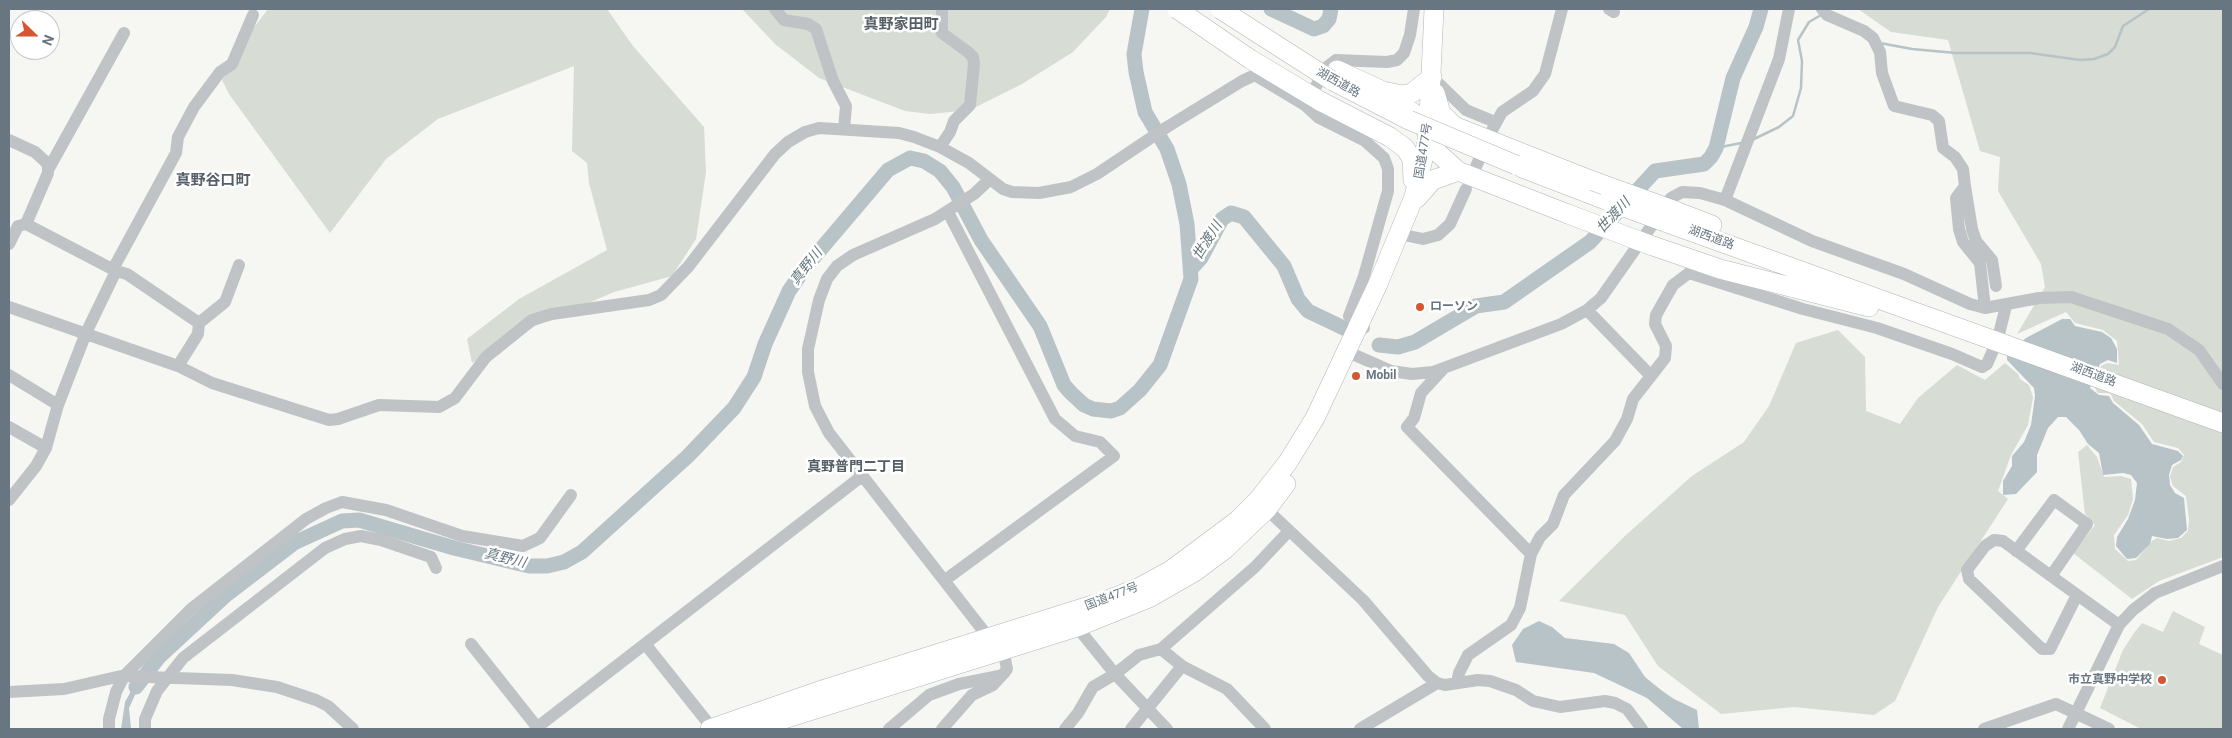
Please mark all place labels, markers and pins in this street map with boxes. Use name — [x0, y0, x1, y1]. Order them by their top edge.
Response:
place label: ローソン — [1430, 300, 1478, 314]
marker: ローソン — [1414, 301, 1426, 313]
place label: Mobil — [1366, 369, 1396, 383]
marker: Mobil — [1350, 370, 1362, 382]
place label: 市立真野中学校 — [2068, 673, 2152, 687]
marker: 市立真野中学校 — [2156, 674, 2168, 686]

